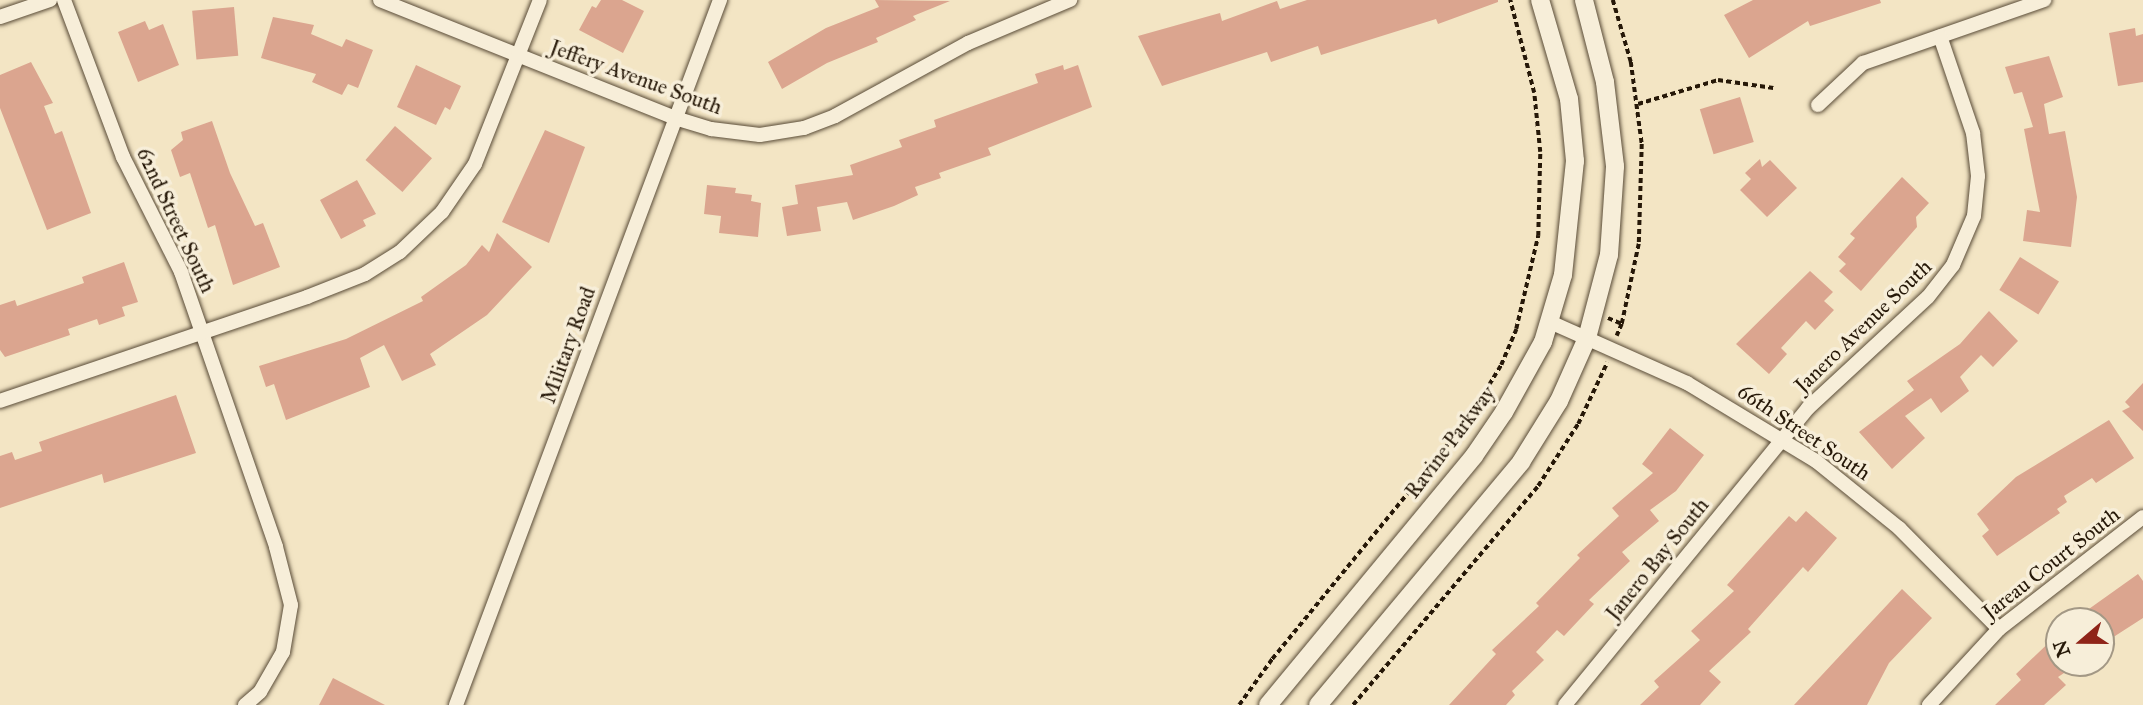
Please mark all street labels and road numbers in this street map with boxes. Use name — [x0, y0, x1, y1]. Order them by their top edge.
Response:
street label: Jeffery Avenue South — [547, 34, 725, 120]
street label: 62nd Street South — [131, 143, 221, 297]
street label: Janero Avenue South — [1789, 254, 1937, 398]
street label: Military Road — [535, 283, 601, 407]
street label: 66th Street South — [1733, 378, 1875, 486]
street label: Ravine Parkway — [1400, 381, 1500, 503]
street label: Janero Bay South — [1600, 493, 1714, 625]
street label: Jareau Court South — [1977, 502, 2125, 624]

